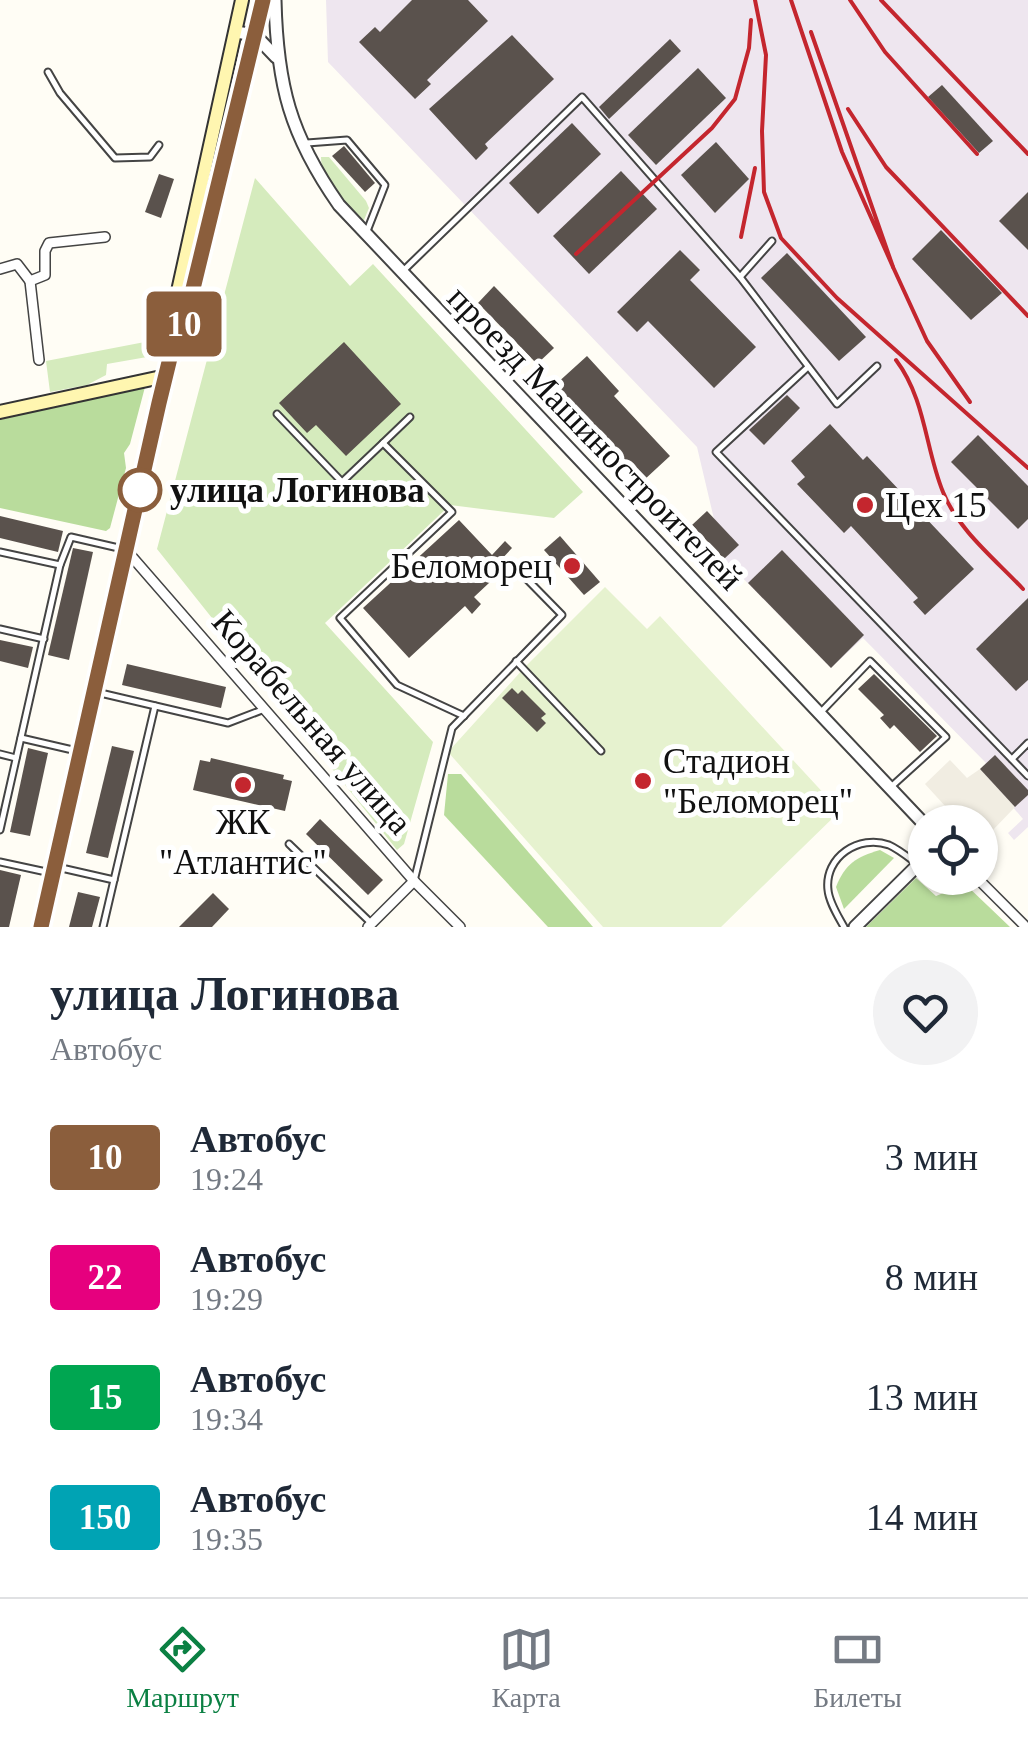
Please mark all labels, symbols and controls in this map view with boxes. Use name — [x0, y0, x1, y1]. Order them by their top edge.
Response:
street label: проезд Машиностроителей — [440, 278, 750, 598]
line badge: 10 — [139, 292, 229, 356]
text: 10 — [167, 305, 202, 344]
marker: улица Логинова — [119, 469, 161, 511]
place label: улица Логинова — [170, 471, 425, 510]
place label: Цех 15 — [885, 486, 987, 525]
marker: Цех 15 — [854, 494, 876, 516]
place label: Беломорец — [391, 547, 552, 586]
marker: Беломорец — [561, 555, 583, 577]
street label: Корабельная улица — [204, 602, 420, 842]
place label: Стадион "Беломорец" — [663, 742, 853, 821]
marker: Стадион "Беломорец" — [632, 770, 654, 792]
marker: ЖК "Атлантис" — [232, 774, 254, 796]
place label: ЖК "Атлантис" — [159, 803, 327, 882]
map controls — [908, 805, 998, 895]
button: locate — [908, 805, 998, 895]
button: heart — [873, 960, 978, 1065]
text: улица Логинова — [50, 967, 399, 1020]
text: Автобус — [50, 1031, 162, 1067]
text: Автобус — [190, 1118, 326, 1160]
text: 3 мин — [885, 1136, 978, 1178]
text: 10 — [88, 1138, 123, 1177]
text: 19:24 — [190, 1161, 263, 1197]
text: Автобус — [190, 1238, 326, 1280]
text: 8 мин — [885, 1256, 978, 1298]
text: 22 — [88, 1258, 123, 1297]
text: 19:29 — [190, 1281, 263, 1317]
text: Автобус — [190, 1358, 326, 1400]
text: 13 мин — [866, 1376, 978, 1418]
text: 15 — [88, 1378, 123, 1417]
text: 19:34 — [190, 1401, 263, 1437]
text: Автобус — [190, 1478, 326, 1520]
text: 14 мин — [866, 1496, 978, 1538]
text: 150 — [79, 1498, 131, 1537]
text: 19:35 — [190, 1521, 263, 1557]
tab: Маршрут — [126, 1622, 239, 1714]
tab: Карта — [491, 1622, 561, 1714]
tab: Билеты — [813, 1622, 902, 1714]

